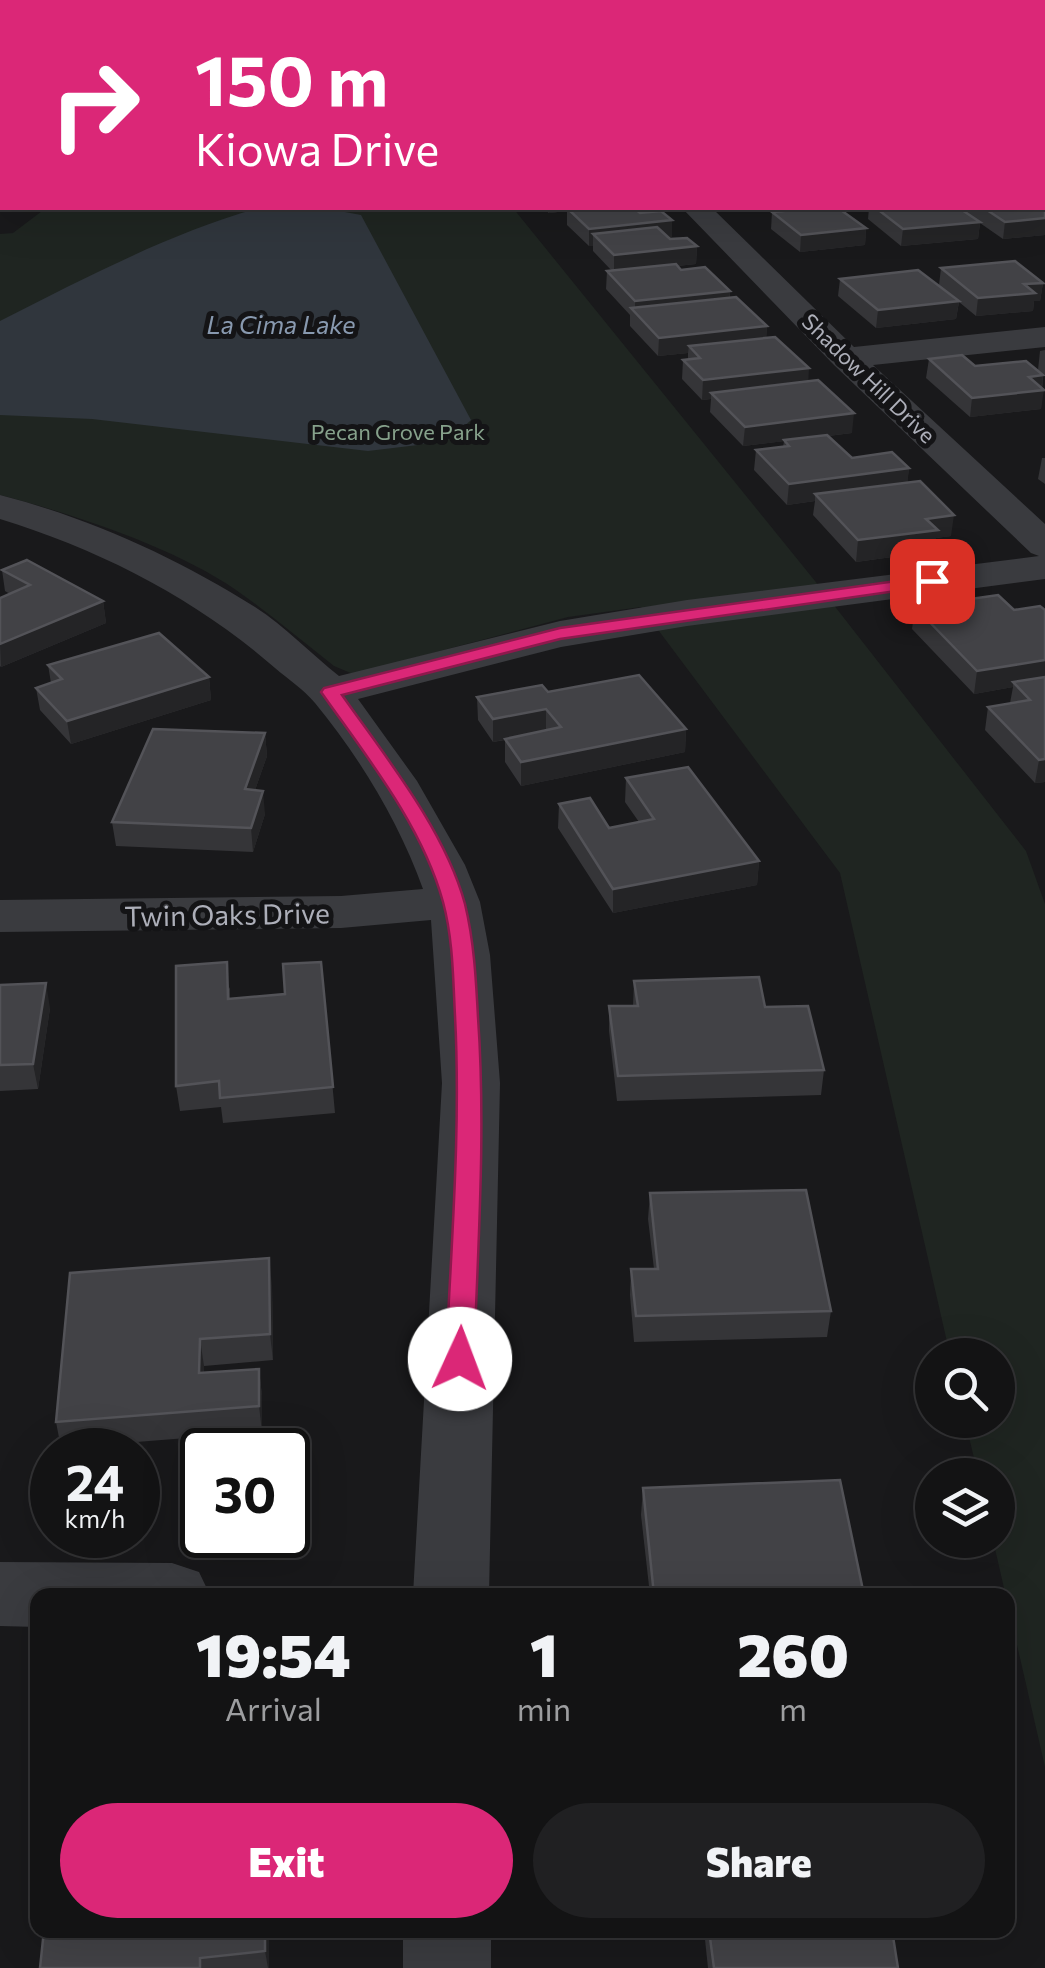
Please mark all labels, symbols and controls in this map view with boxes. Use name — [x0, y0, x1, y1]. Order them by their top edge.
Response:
text: 150 m — [195, 35, 388, 120]
icon: right — [30, 40, 160, 170]
text: Kiowa Drive — [195, 120, 439, 175]
street label: Shadow Hill Drive — [797, 308, 941, 448]
water label: La Cima Lake — [207, 309, 355, 339]
park label: Pecan Grove Park — [311, 418, 485, 445]
pin — [890, 539, 975, 624]
icon: arrive — [905, 554, 960, 609]
street label: Twin Oaks Drive — [124, 895, 330, 933]
position arrow — [408, 1307, 512, 1411]
map controls — [915, 1338, 1015, 1558]
button: search — [915, 1338, 1015, 1438]
speed limit sign: 30 — [180, 1428, 310, 1558]
text: 24 — [66, 1450, 124, 1511]
button: layers — [915, 1458, 1015, 1558]
text: km/h — [65, 1503, 125, 1533]
text: 19:54 — [196, 1616, 351, 1689]
text: 1 — [530, 1616, 558, 1689]
text: 260 — [737, 1616, 849, 1689]
text: Arrival — [225, 1688, 322, 1728]
text: min — [517, 1688, 571, 1728]
text: m — [779, 1688, 807, 1728]
button: Exit — [60, 1803, 513, 1918]
button: Share — [533, 1803, 985, 1918]

